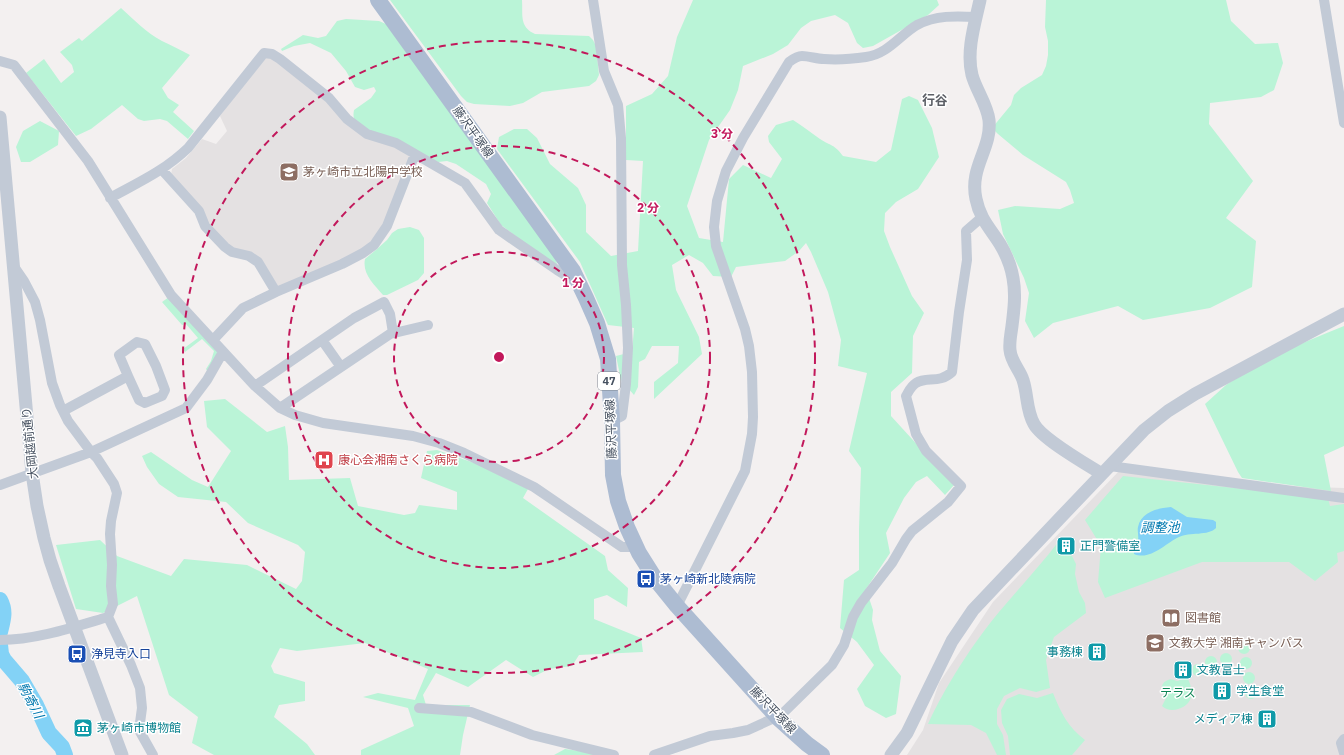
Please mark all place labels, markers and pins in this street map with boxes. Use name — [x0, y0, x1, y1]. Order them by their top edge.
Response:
school or university icon: 茅ヶ崎市立北陽中学校 — [278, 161, 300, 183]
place label: 茅ヶ崎市立北陽中学校 — [303, 164, 423, 179]
centre of rings — [492, 350, 506, 364]
hospital icon: 康心会湘南さくら病院 — [313, 449, 335, 471]
place label: 康心会湘南さくら病院 — [338, 452, 458, 467]
building icon: 正門警備室 — [1055, 535, 1077, 557]
place label: 正門警備室 — [1080, 538, 1140, 553]
bus stop icon: 茅ヶ崎新北陵病院 — [635, 568, 657, 590]
place label: 茅ヶ崎新北陵病院 — [660, 571, 756, 586]
library icon: 図書館 — [1160, 607, 1182, 629]
place label: 図書館 — [1185, 610, 1221, 625]
school or university icon: 文教大学 湘南キャンパス — [1144, 632, 1166, 654]
place label: 文教大学 湘南キャンパス — [1169, 635, 1304, 650]
building icon: 事務棟 — [1086, 641, 1108, 663]
bus stop icon: 浄見寺入口 — [66, 643, 88, 665]
place label: 事務棟 — [1047, 644, 1083, 659]
place label: 浄見寺入口 — [91, 646, 151, 661]
building icon: 文教富士 — [1172, 659, 1194, 681]
place label: 文教富士 — [1197, 662, 1245, 677]
building icon: 学生食堂 — [1211, 680, 1233, 702]
place label: 学生食堂 — [1236, 683, 1284, 698]
building icon: メディア棟 — [1256, 708, 1278, 730]
place label: メディア棟 — [1194, 711, 1253, 726]
museum icon: 茅ヶ崎市博物館 — [72, 717, 94, 739]
place label: 茅ヶ崎市博物館 — [97, 720, 181, 735]

